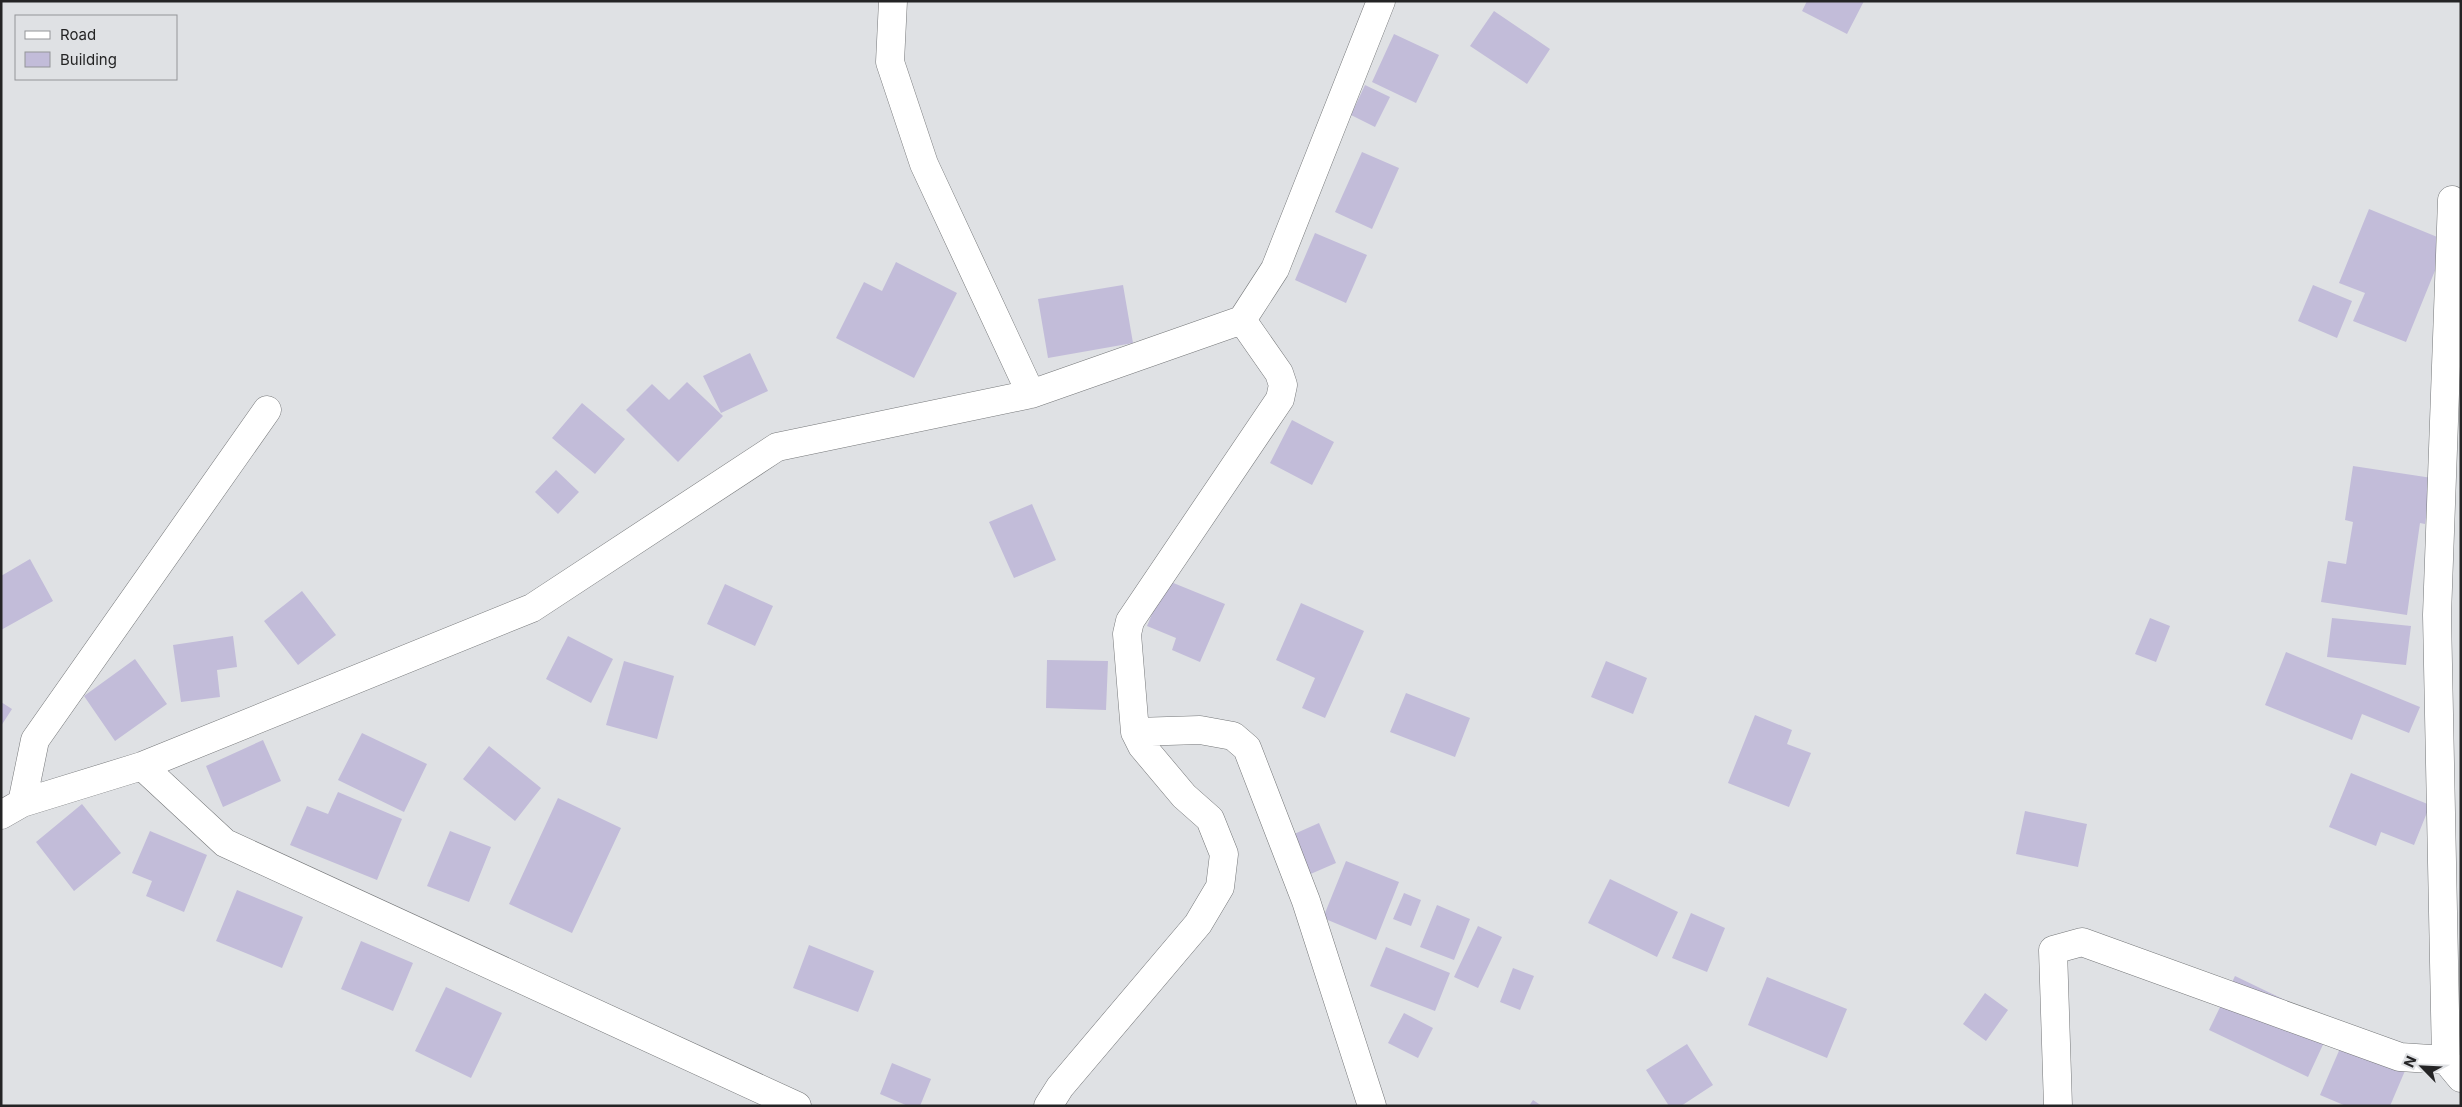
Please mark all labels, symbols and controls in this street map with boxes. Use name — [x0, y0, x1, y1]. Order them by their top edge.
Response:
legend — [15, 15, 178, 80]
text: Road — [60, 25, 96, 44]
text: Building — [60, 50, 117, 69]
north arrow — [2397, 1042, 2447, 1092]
text: N — [2400, 1053, 2420, 1070]

